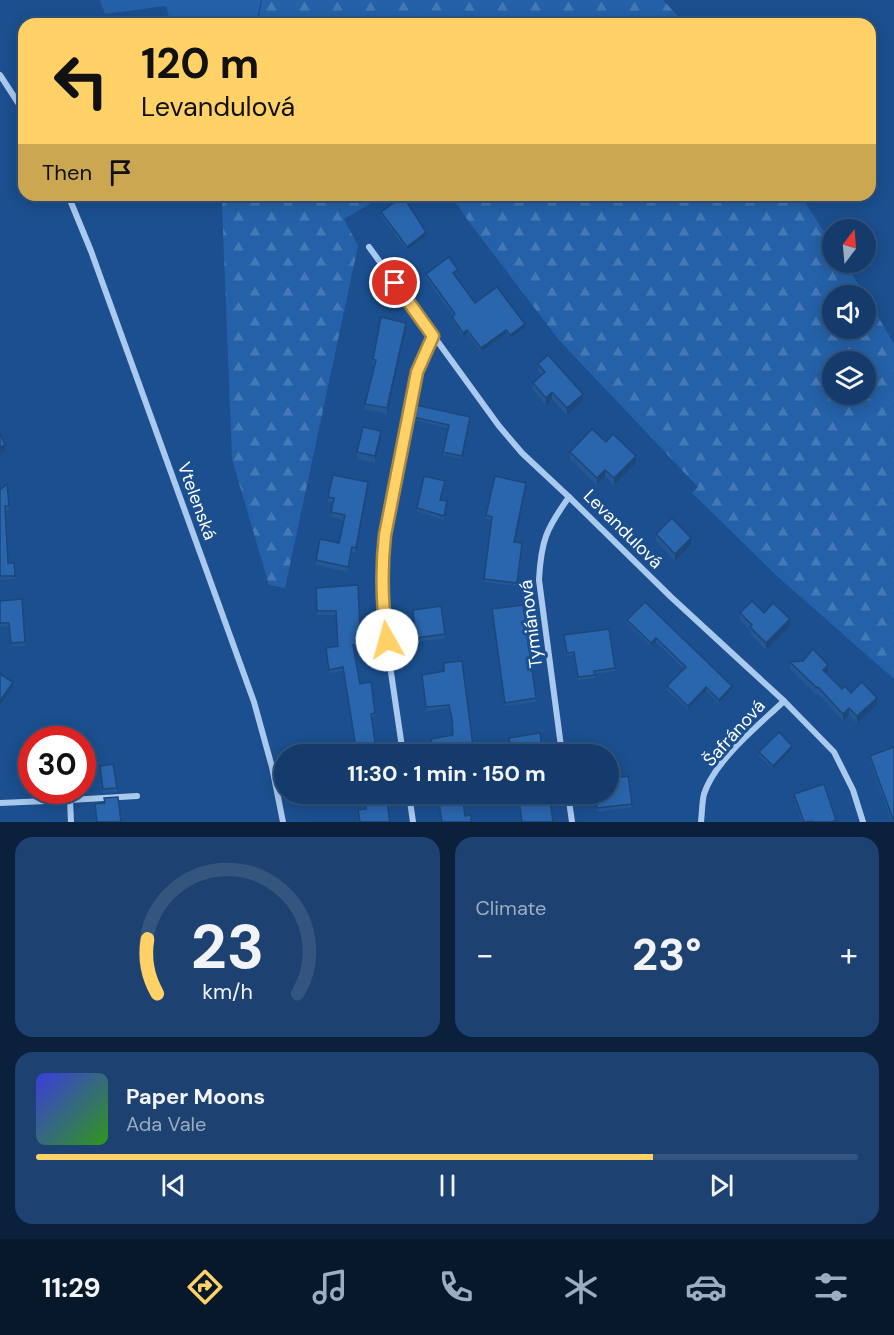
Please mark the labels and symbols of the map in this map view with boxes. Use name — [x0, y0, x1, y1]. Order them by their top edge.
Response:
north arrow — [822, 219, 876, 273]
pin — [369, 257, 420, 308]
street label: Vtelenská — [172, 459, 222, 543]
street label: Levandulová — [578, 484, 668, 574]
street label: Tymiánová — [514, 578, 548, 670]
position arrow — [355, 608, 419, 672]
street label: Šafránová — [698, 694, 770, 772]
speed limit sign: 30 — [18, 726, 96, 804]

